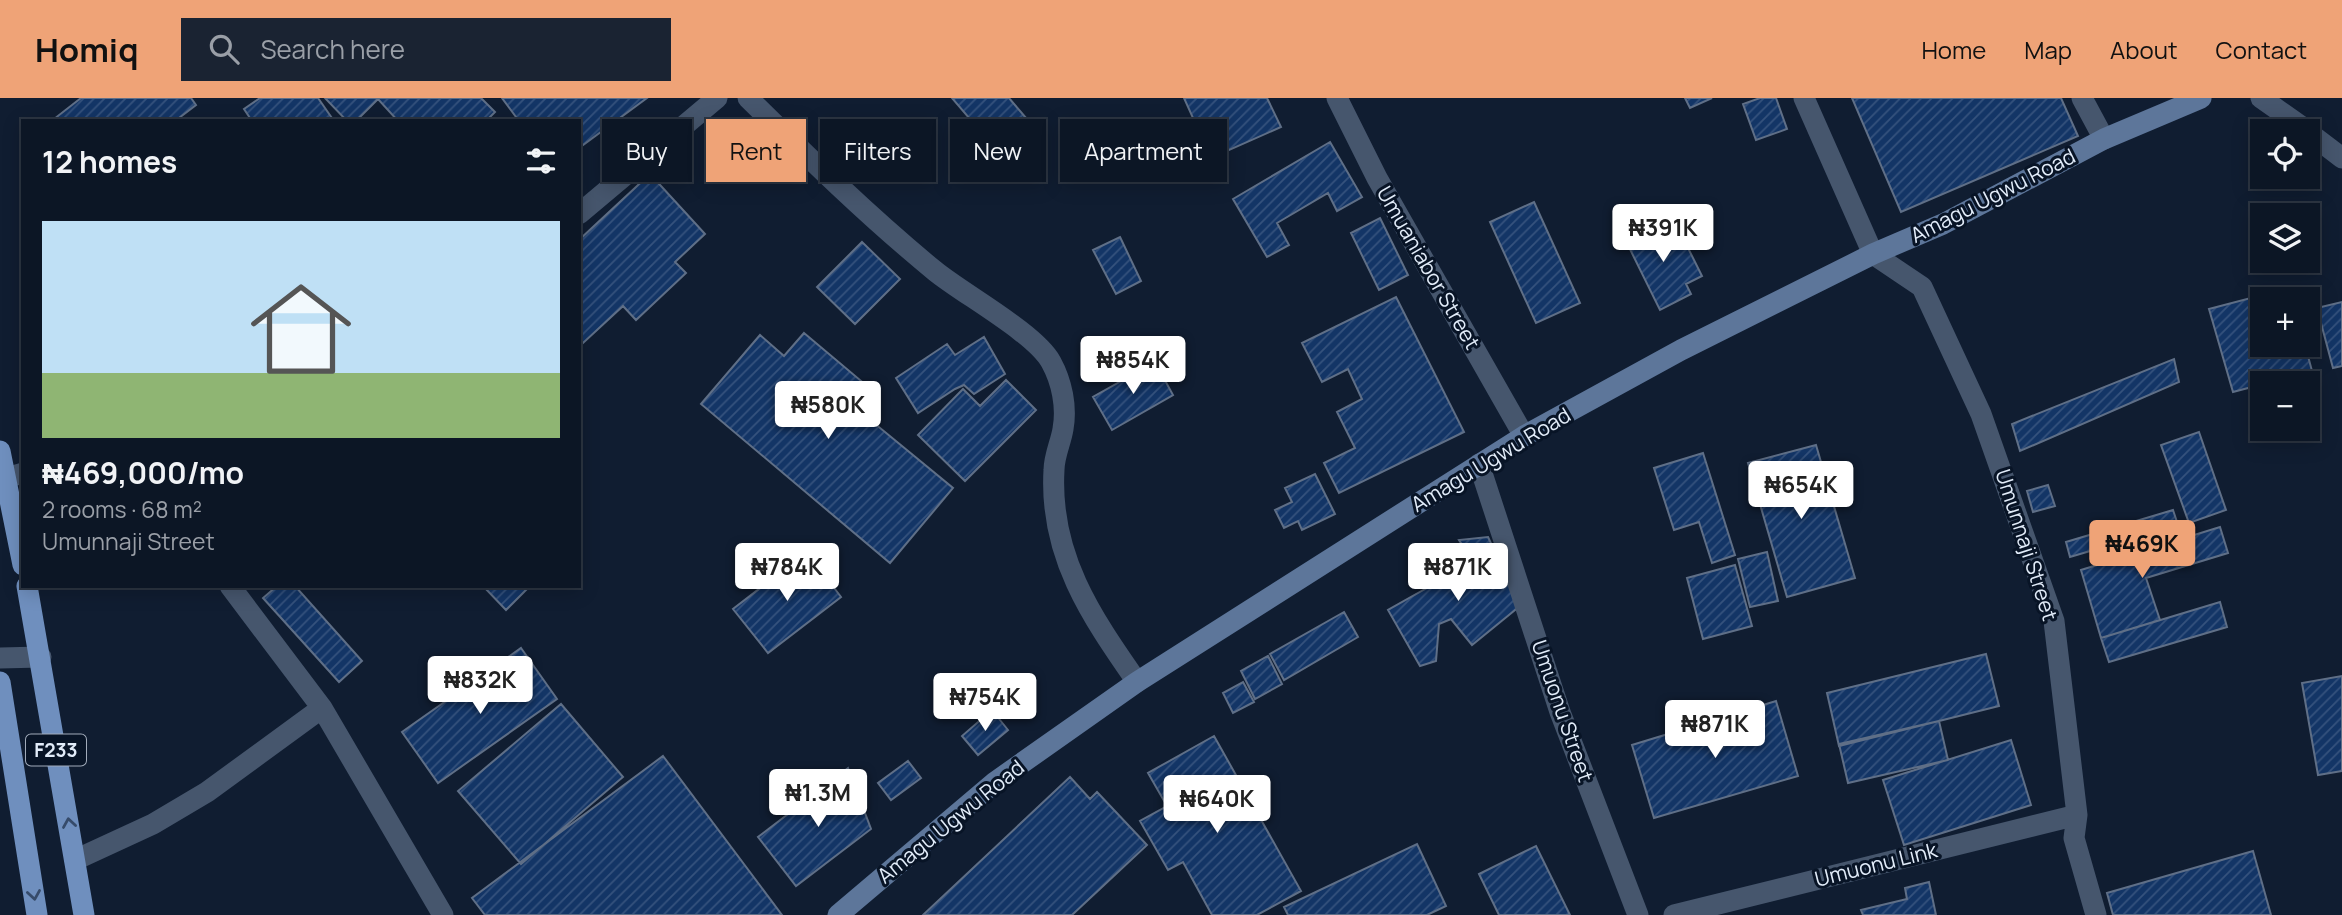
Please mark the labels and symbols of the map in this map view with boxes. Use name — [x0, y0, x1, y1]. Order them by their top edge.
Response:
street label: Amagu Ugwu Road — [1905, 141, 2080, 249]
street label: Umuaniabor Street — [1371, 181, 1487, 354]
pin: ₦391K — [1614, 204, 1712, 264]
pin: ₦854K — [1084, 336, 1182, 396]
pin: ₦580K — [779, 382, 877, 441]
street label: Amagu Ugwu Road — [1405, 400, 1576, 518]
pin: ₦654K — [1752, 462, 1850, 521]
street label: Umunnaji Street — [1989, 465, 2065, 624]
pin: ₦469K — [2093, 520, 2191, 580]
pin: ₦784K — [738, 544, 836, 603]
pin: ₦871K — [1409, 544, 1507, 603]
street label: Umuonu Street — [1526, 636, 1600, 785]
pin: ₦832K — [431, 656, 529, 716]
pin: ₦754K — [936, 674, 1034, 733]
pin: ₦871K — [1666, 700, 1764, 760]
road number: F233 — [26, 734, 86, 765]
street label: Amagu Ugwu Road — [871, 753, 1030, 889]
pin: ₦1.3M — [769, 770, 867, 829]
pin: ₦640K — [1168, 776, 1266, 835]
one-way arrow — [62, 818, 77, 829]
street label: Umuonu Link — [1812, 835, 1940, 893]
one-way arrow — [26, 889, 41, 901]

